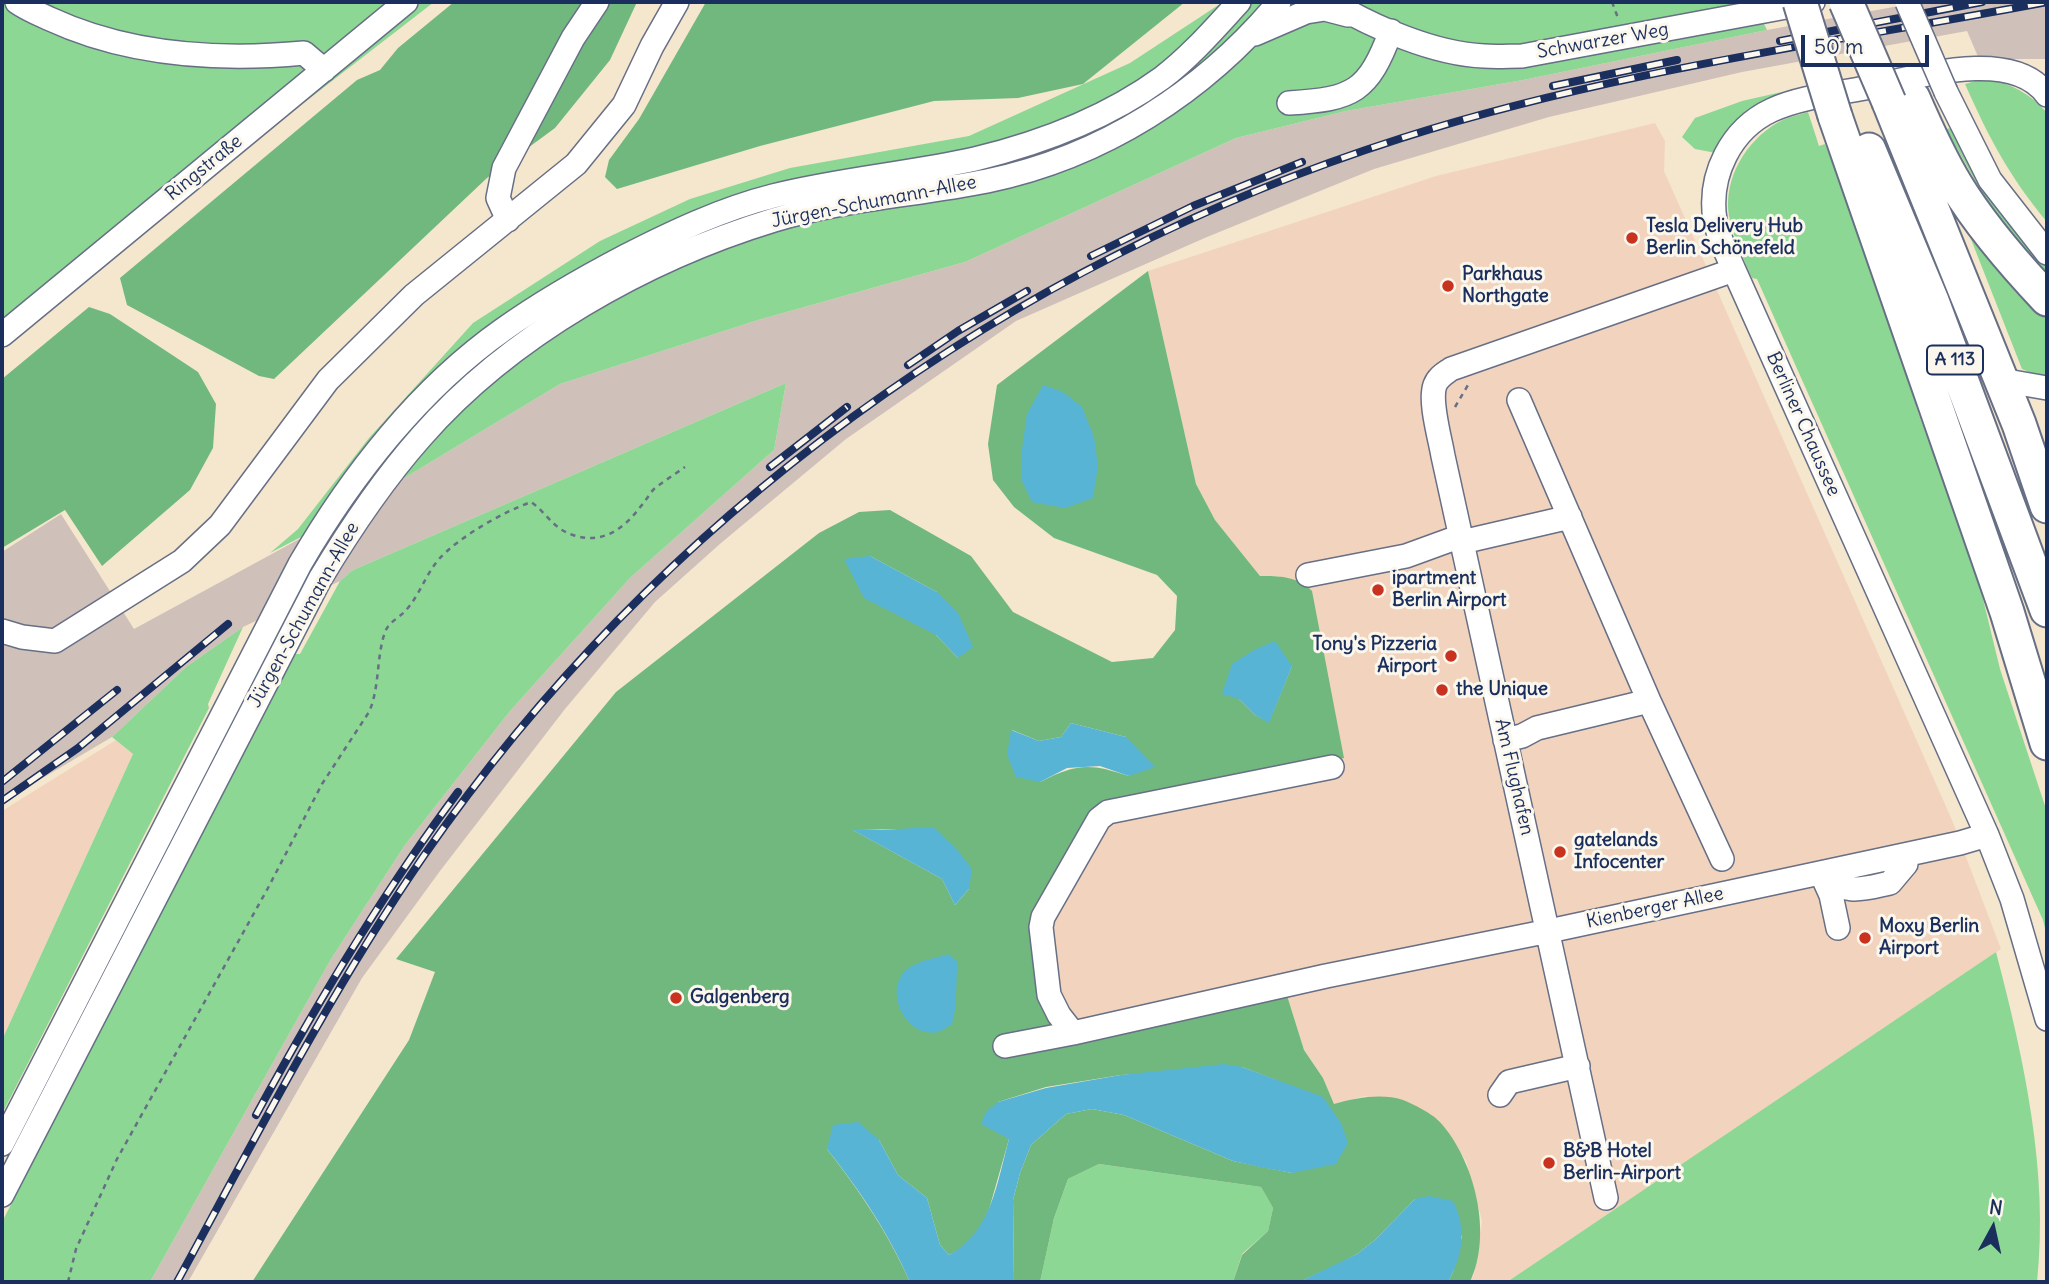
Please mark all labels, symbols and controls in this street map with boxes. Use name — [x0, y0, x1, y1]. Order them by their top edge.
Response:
street label: Schwarzer Weg — [1535, 18, 1671, 64]
scale bar — [1804, 21, 1932, 65]
text: 50 m — [1814, 33, 1863, 60]
street label: Ringstraße — [161, 130, 247, 206]
street label: Jürgen-Schumann-Allee — [770, 171, 978, 233]
place label: Tesla Delivery Hub Berlin Schönefeld — [1646, 216, 1803, 260]
marker: Tesla Delivery Hub Berlin Schönefeld — [1624, 230, 1640, 246]
place label: Parkhaus Northgate — [1462, 264, 1549, 308]
marker: Parkhaus Northgate — [1440, 278, 1456, 294]
road number: A 113 — [1927, 346, 1983, 374]
street label: Berliner Chaussee — [1761, 348, 1845, 500]
street label: Jürgen-Schumann-Allee — [244, 518, 364, 712]
place label: ipartment Berlin Airport — [1392, 568, 1506, 612]
marker: ipartment Berlin Airport — [1370, 582, 1386, 598]
place label: Tony's Pizzeria Airport — [1313, 634, 1437, 678]
marker: Tony's Pizzeria Airport — [1443, 648, 1459, 664]
place label: the Unique — [1456, 679, 1548, 701]
marker: the Unique — [1434, 682, 1450, 698]
street label: Am Flughafen — [1490, 717, 1538, 837]
place label: gatelands Infocenter — [1574, 830, 1664, 874]
marker: gatelands Infocenter — [1552, 844, 1568, 860]
street label: Kienberger Allee — [1584, 882, 1726, 934]
place label: Moxy Berlin Airport — [1879, 916, 1979, 960]
marker: Moxy Berlin Airport — [1857, 930, 1873, 946]
place label: Galgenberg — [690, 987, 790, 1009]
marker: Galgenberg — [668, 990, 684, 1006]
place label: B&B Hotel Berlin-Airport — [1563, 1141, 1681, 1185]
marker: B&B Hotel Berlin-Airport — [1541, 1155, 1557, 1171]
north arrow — [1958, 1193, 2028, 1263]
text: N — [1988, 1194, 2004, 1220]

